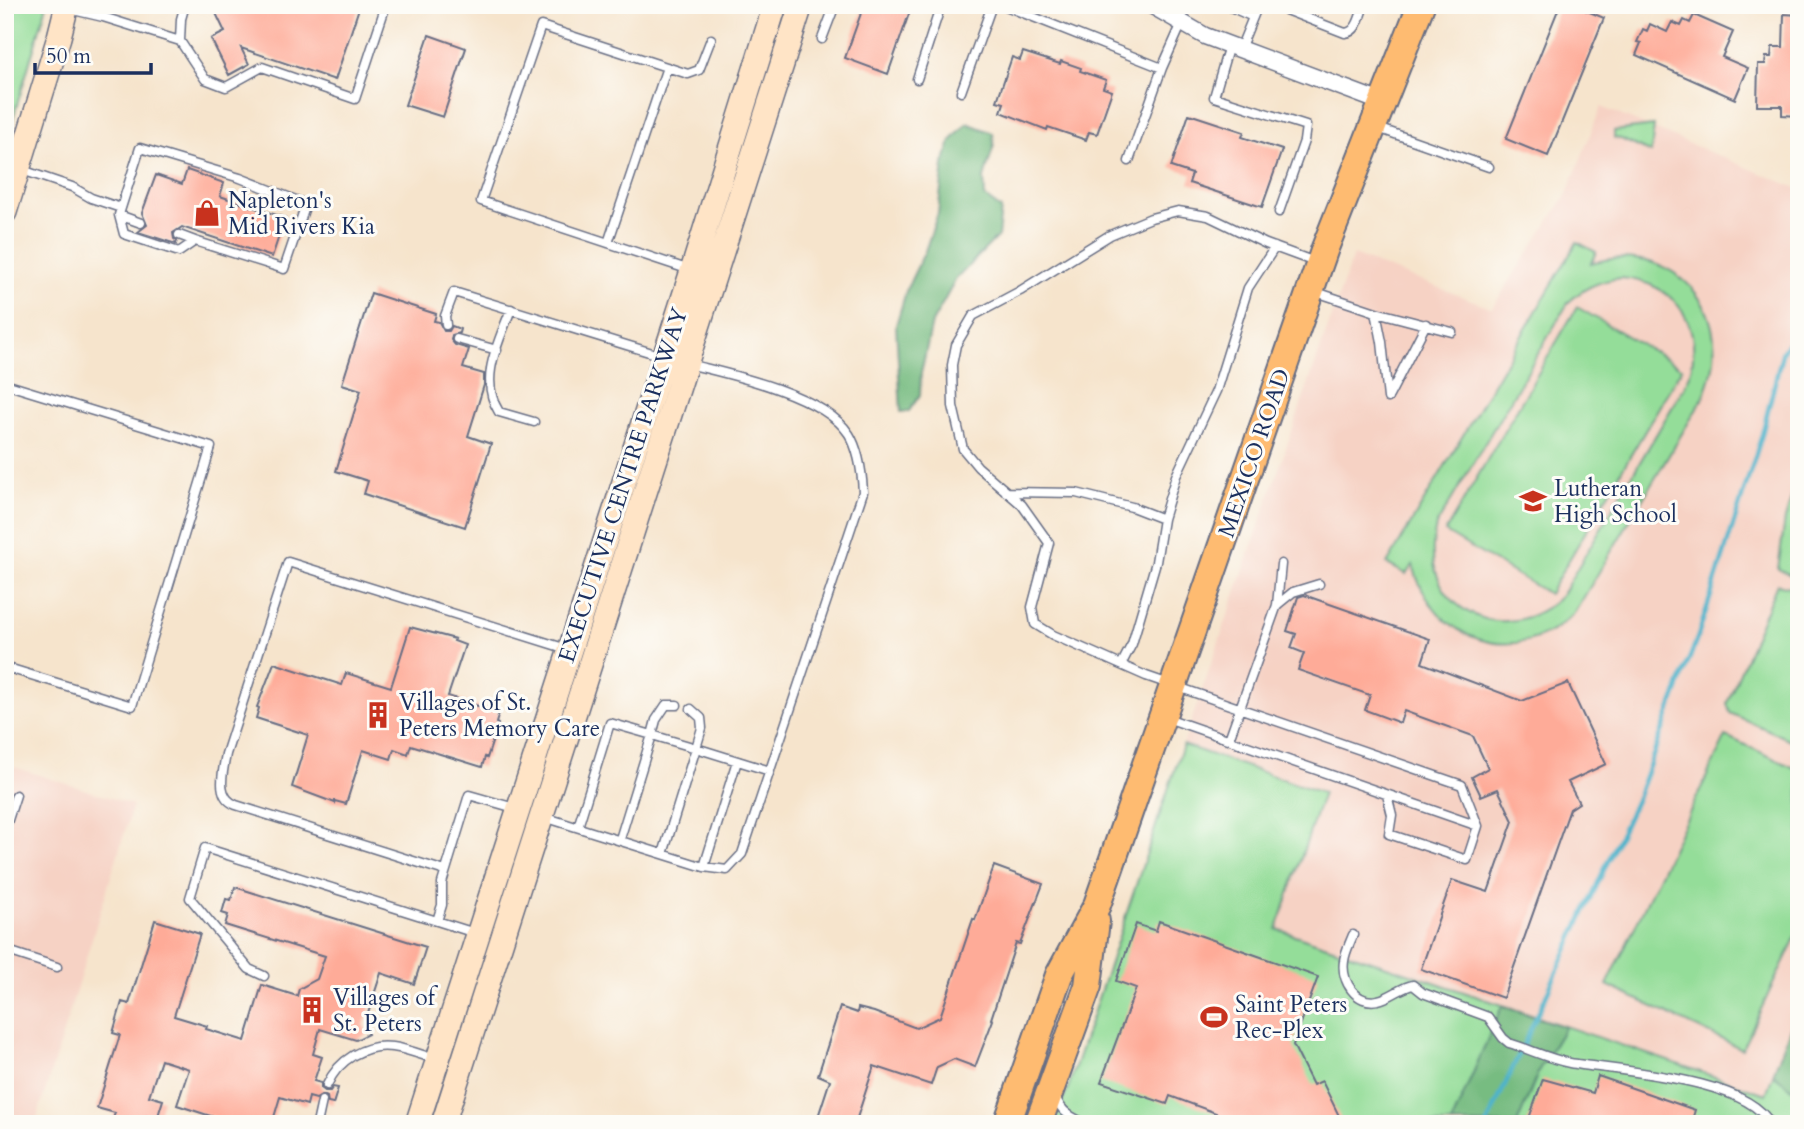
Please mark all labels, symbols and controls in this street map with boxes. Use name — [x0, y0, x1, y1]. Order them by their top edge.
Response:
scale bar — [35, 32, 150, 76]
text: 50 m — [46, 42, 91, 71]
place label: Napleton's Mid Rivers Kia — [228, 185, 375, 242]
shop icon: Napleton's Mid Rivers Kia — [192, 198, 222, 228]
street label: EXECUTIVE CENTRE PARKWAY — [551, 303, 695, 666]
street label: MEXICO ROAD — [1211, 365, 1297, 541]
place label: Lutheran High School — [1554, 473, 1677, 530]
school or university icon: Lutheran High School — [1518, 486, 1548, 516]
place label: Villages of St. Peters Memory Care — [399, 687, 600, 744]
building icon: Villages of St. Peters Memory Care — [363, 700, 393, 730]
place label: Villages of St. Peters — [333, 982, 439, 1039]
place label: Saint Peters Rec-Plex — [1235, 989, 1347, 1046]
building icon: Villages of St. Peters — [297, 995, 327, 1025]
sports icon: Saint Peters Rec-Plex — [1199, 1002, 1229, 1032]

